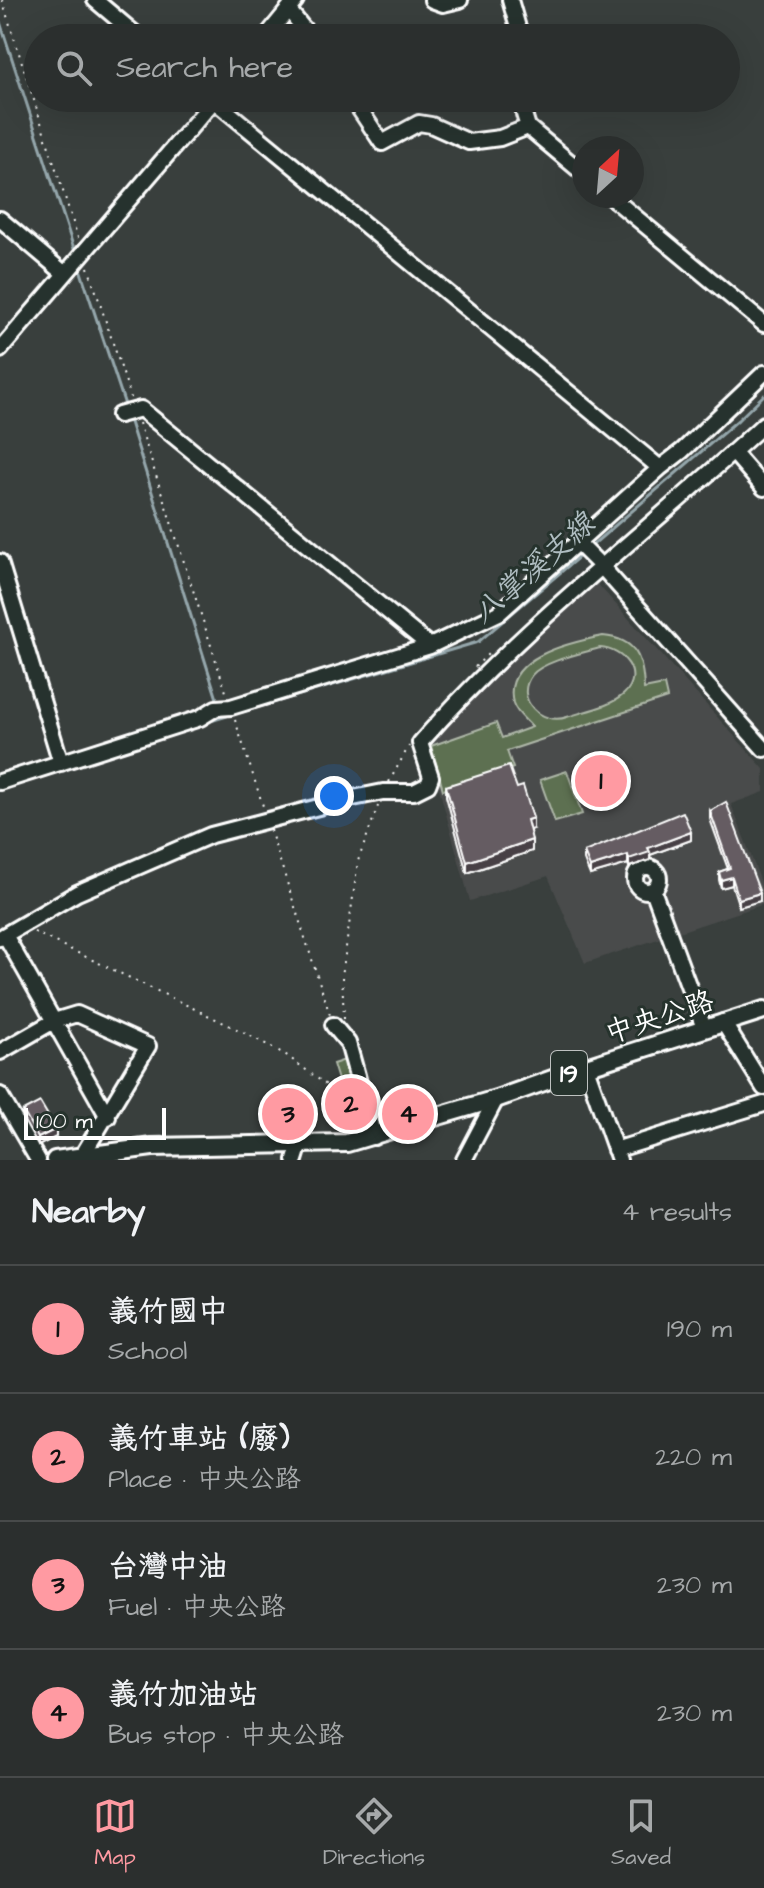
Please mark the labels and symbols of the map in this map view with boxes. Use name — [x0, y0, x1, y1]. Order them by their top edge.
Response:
north arrow — [572, 136, 644, 208]
water label: 八掌溪支線 — [463, 502, 606, 634]
pin: 1 — [575, 751, 627, 811]
your location — [314, 776, 354, 816]
street label: 中央公路 — [600, 982, 719, 1053]
road number: 19 — [551, 1051, 587, 1095]
pin: 2 — [325, 1074, 377, 1134]
pin: 3 — [262, 1084, 314, 1144]
pin: 4 — [382, 1084, 434, 1144]
scale bar — [24, 1104, 166, 1140]

